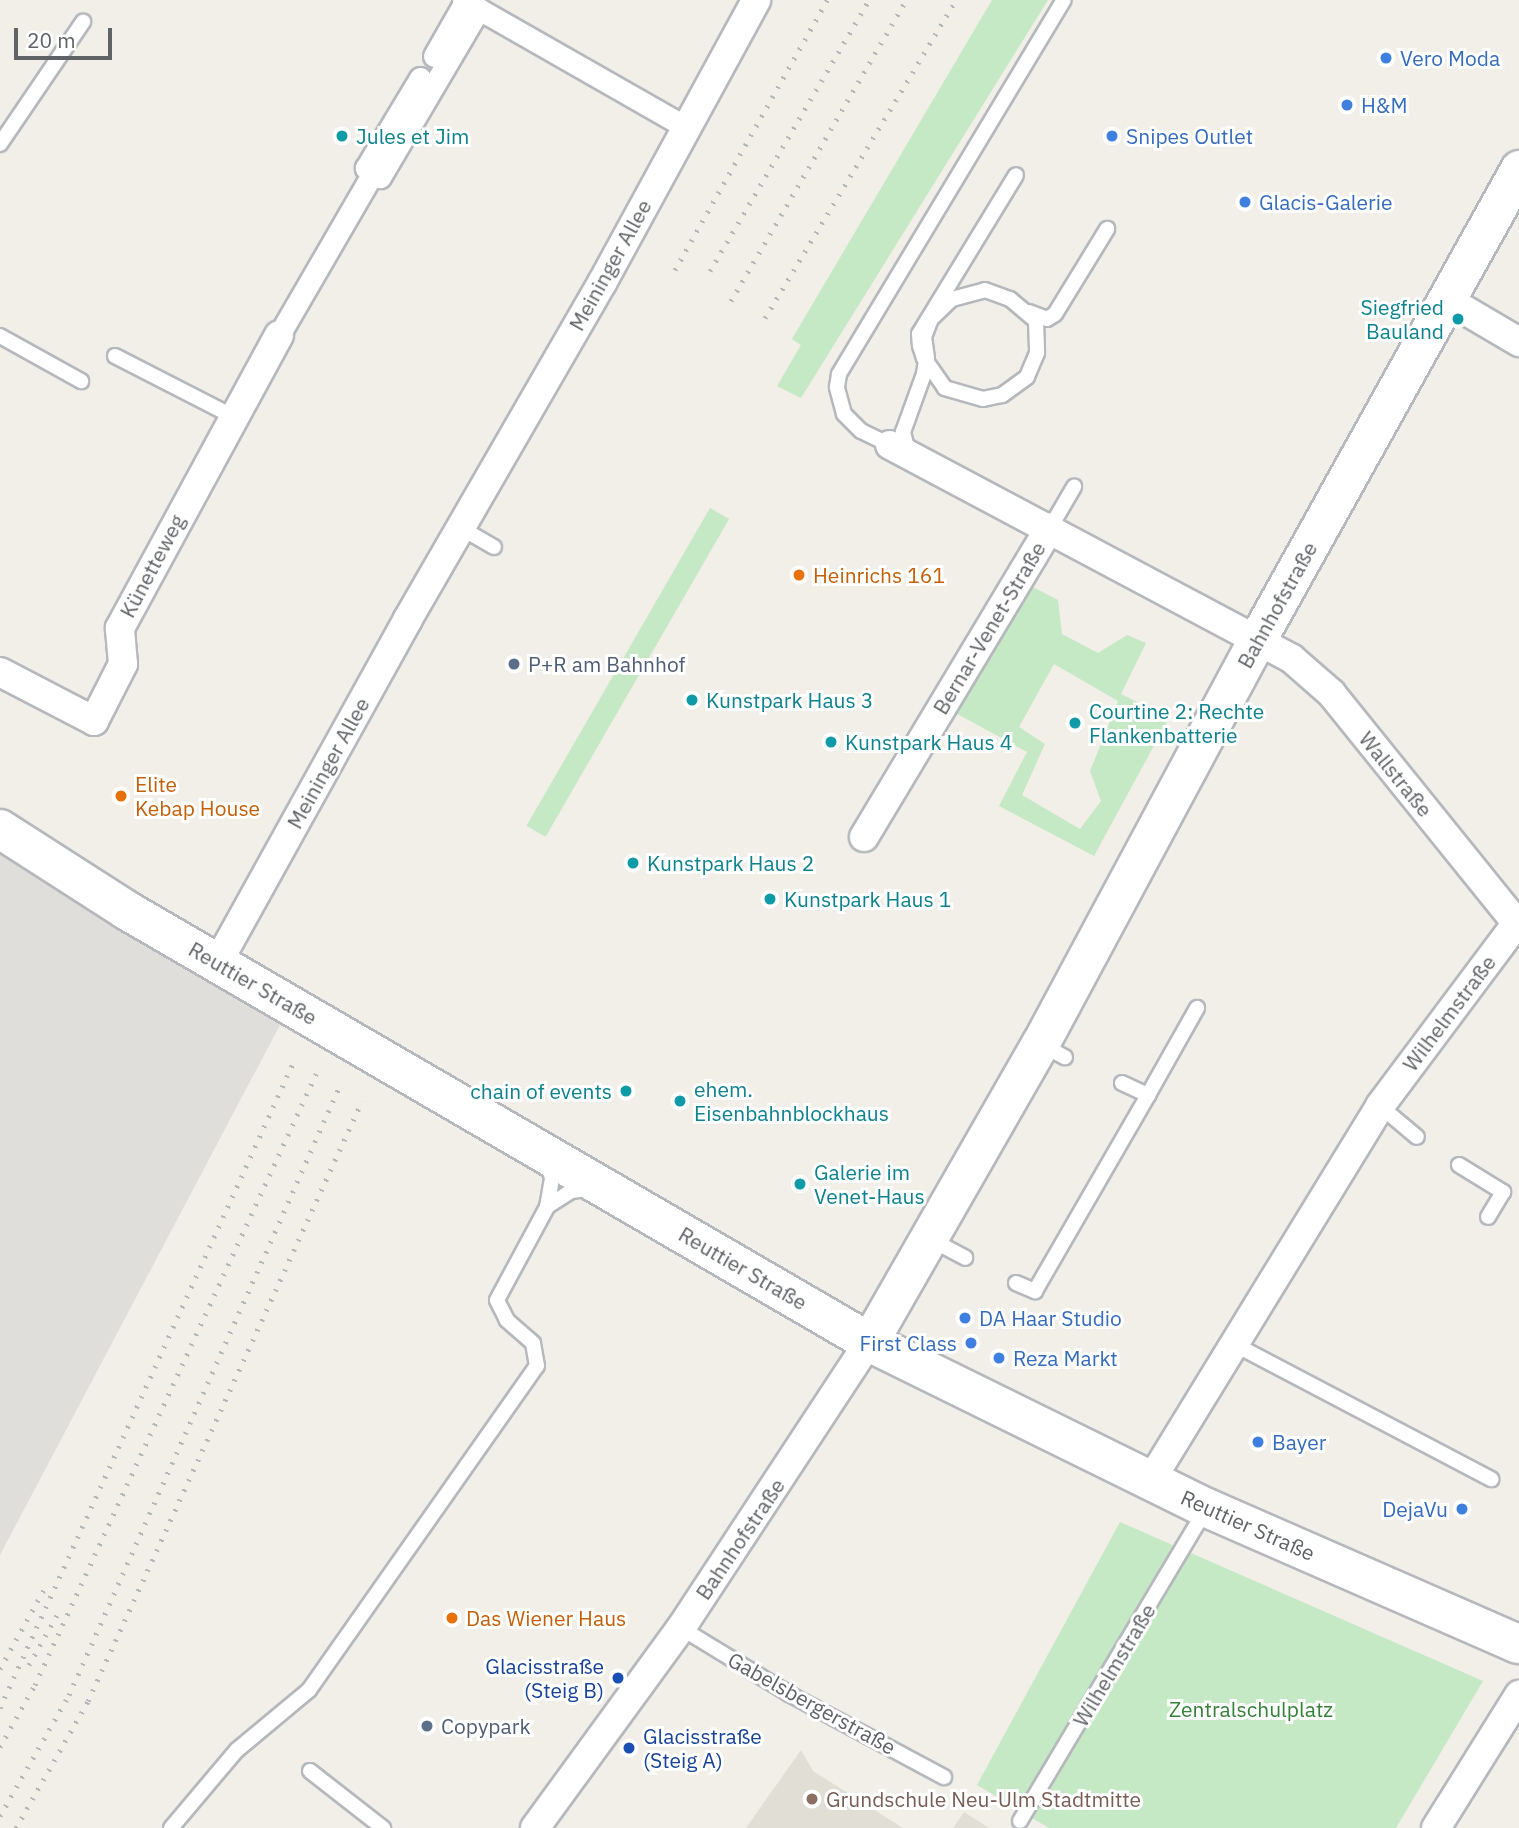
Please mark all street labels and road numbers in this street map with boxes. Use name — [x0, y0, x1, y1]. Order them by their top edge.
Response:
street label: Meininger Allee — [564, 195, 656, 335]
street label: Künetteweg — [114, 510, 190, 622]
street label: Bernar-Venet-Straße — [928, 537, 1050, 719]
street label: Bahnhofstraße — [1232, 537, 1322, 673]
street label: Meininger Allee — [282, 693, 374, 833]
street label: Wallstraße — [1354, 726, 1438, 822]
street label: Reuttier Straße — [184, 936, 322, 1030]
street label: Wilhelmstraße — [1397, 950, 1501, 1076]
street label: Reuttier Straße — [674, 1221, 812, 1315]
street label: Bahnhofstraße — [690, 1474, 790, 1604]
street label: Reuttier Straße — [1177, 1484, 1319, 1566]
street label: Wilhelmstraße — [1068, 1599, 1160, 1731]
street label: Gabelsbergerstraße — [724, 1646, 900, 1760]

